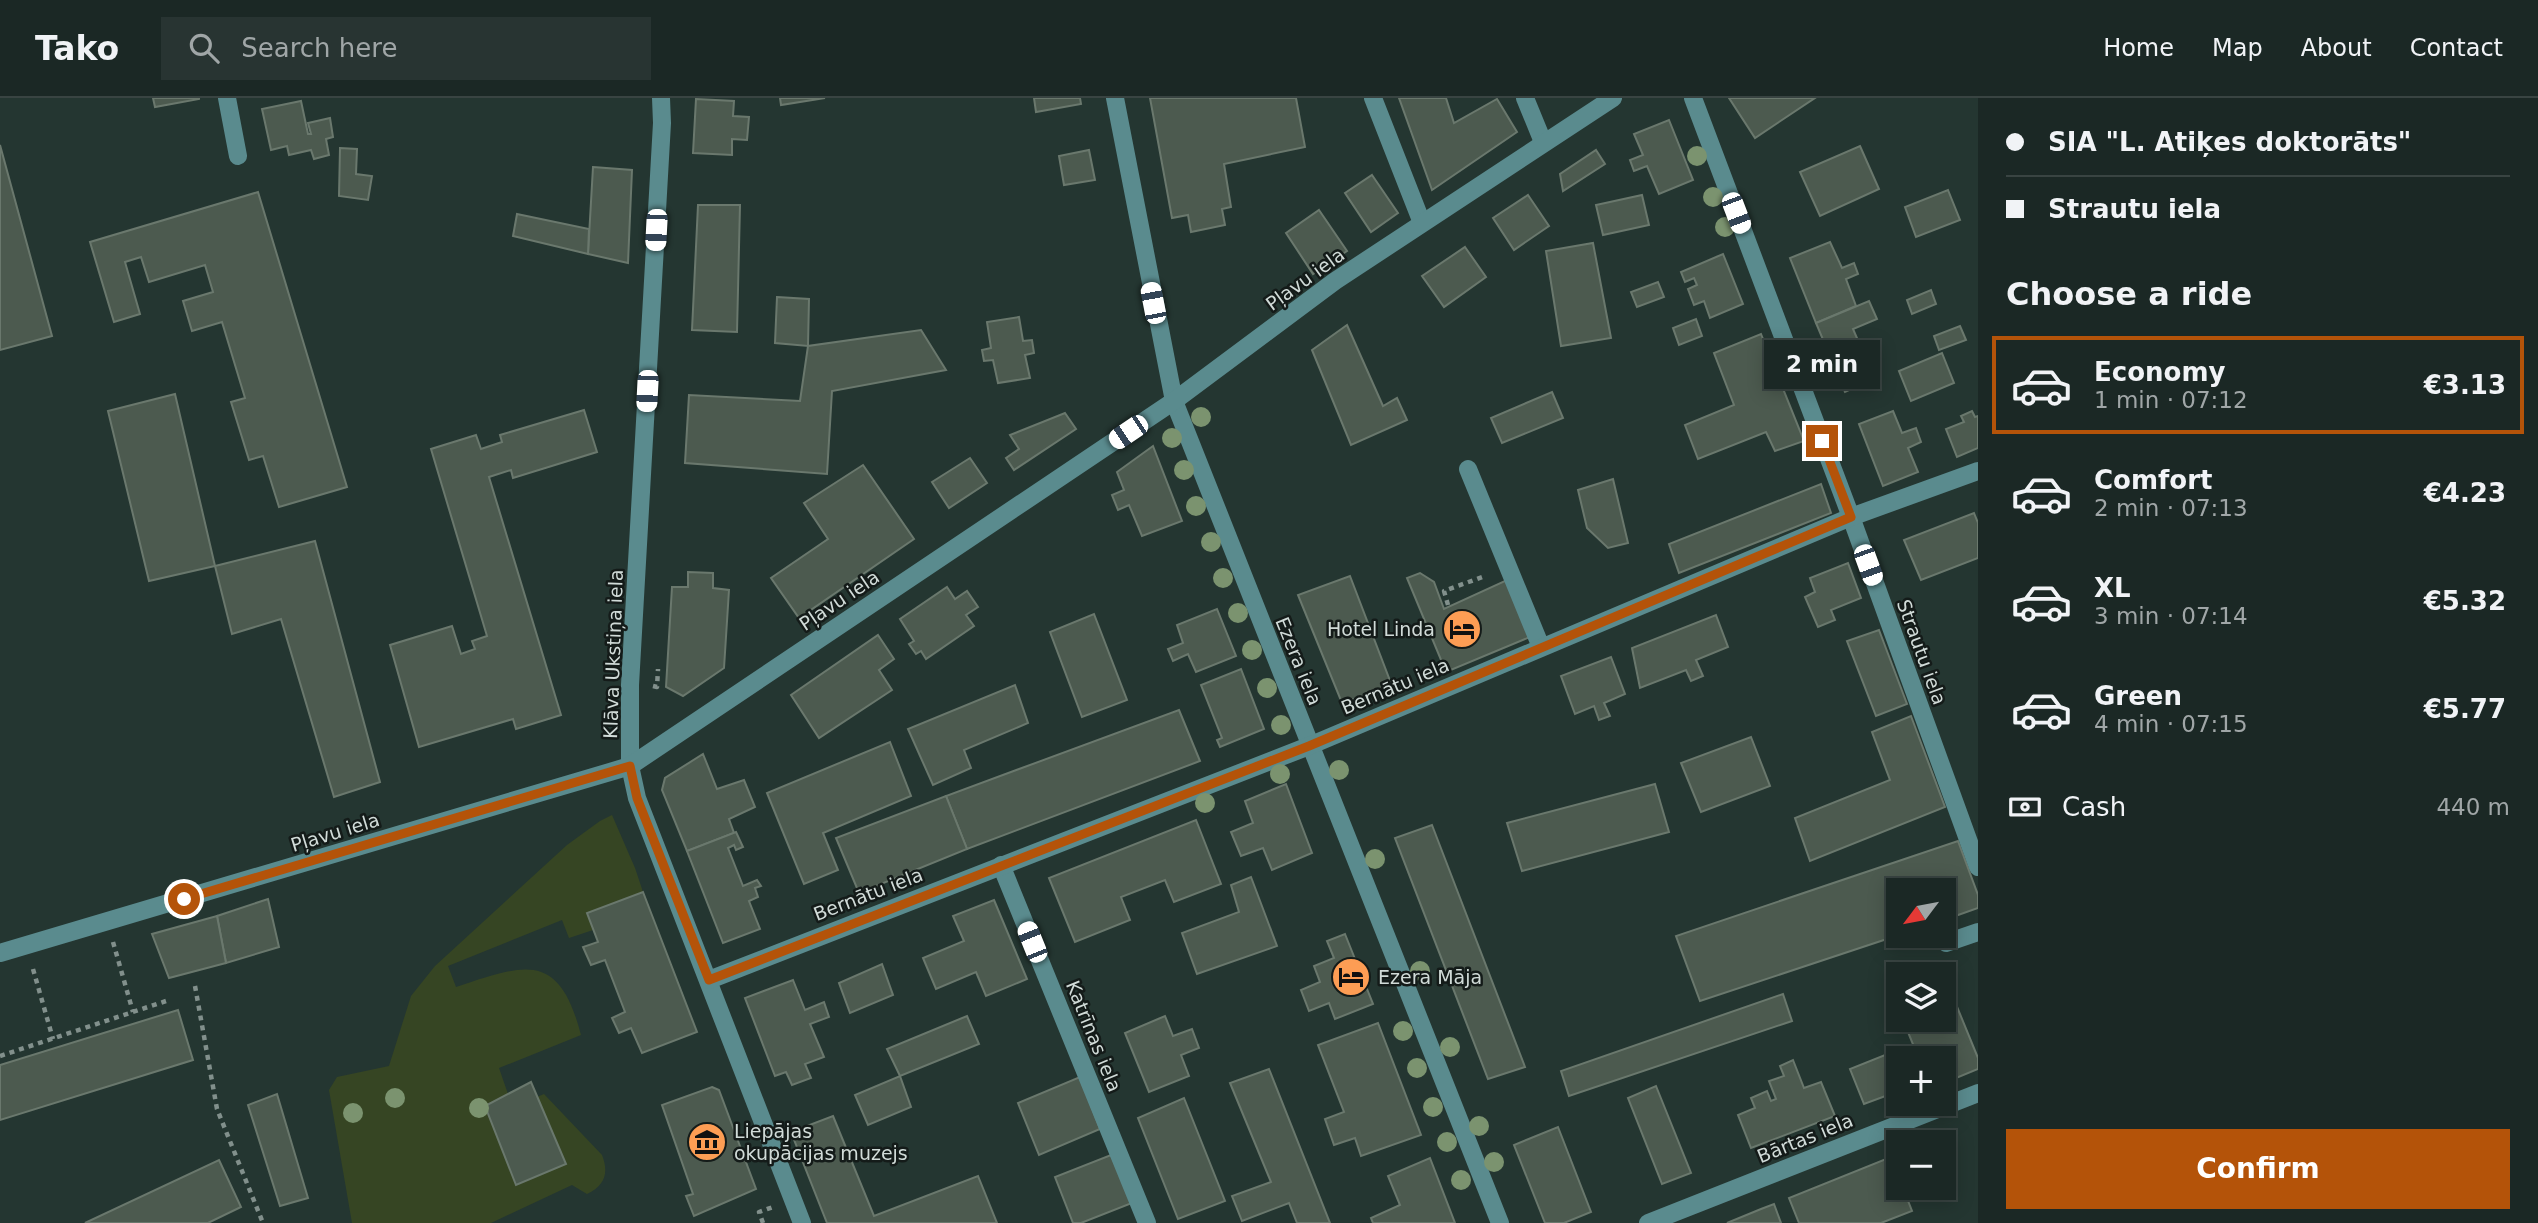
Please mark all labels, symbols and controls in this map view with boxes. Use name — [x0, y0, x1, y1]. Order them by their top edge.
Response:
search box — [161, 17, 651, 80]
text: Tako — [35, 29, 119, 68]
icon: search — [185, 29, 223, 67]
text: Search here — [241, 33, 397, 63]
text: Home — [2103, 34, 2174, 62]
text: Map — [2212, 34, 2263, 62]
text: About — [2301, 34, 2372, 62]
text: Contact — [2410, 34, 2503, 62]
text: SIA "L. Аtiķes doktorāts" — [2048, 127, 2411, 157]
car — [1719, 190, 1754, 236]
text: Strautu iela — [2048, 194, 2221, 224]
car — [645, 208, 668, 252]
street label: Pļavu iela — [1261, 243, 1349, 316]
text: Choose a ride — [2006, 275, 2252, 313]
car — [1139, 280, 1168, 326]
callout: 2 min — [1764, 340, 1880, 388]
text: 2 min — [1786, 351, 1858, 377]
icon: car — [2010, 354, 2073, 417]
text: Economy — [2094, 357, 2225, 387]
car — [636, 369, 659, 413]
text: €3.13 — [2424, 370, 2506, 400]
text: 1 min · 07:12 — [2094, 387, 2248, 413]
car — [1105, 412, 1152, 452]
route end — [1806, 425, 1838, 457]
icon: car — [2010, 462, 2073, 525]
text: Comfort — [2094, 465, 2212, 495]
text: €4.23 — [2424, 478, 2506, 508]
text: 2 min · 07:13 — [2094, 495, 2248, 521]
car — [1851, 542, 1886, 588]
street label: Pļavu iela — [795, 565, 884, 636]
street label: Klāva Ukstiņa iela — [599, 569, 628, 739]
icon: car — [2010, 570, 2073, 633]
text: XL — [2094, 573, 2131, 603]
text: €5.32 — [2424, 586, 2506, 616]
street label: Strautu iela — [1893, 596, 1951, 708]
text: 3 min · 07:14 — [2094, 603, 2248, 629]
hotel icon: Hotel Linda — [1441, 608, 1483, 650]
street label: Ezera iela — [1271, 614, 1327, 708]
place label: Hotel Linda — [1327, 618, 1435, 640]
street label: Bernātu iela — [1338, 653, 1452, 719]
icon: car — [2010, 678, 2073, 741]
text: Green — [2094, 681, 2182, 711]
text: €5.77 — [2424, 694, 2506, 724]
text: 4 min · 07:15 — [2094, 711, 2248, 737]
icon: cash — [2006, 788, 2044, 826]
text: Cash — [2062, 792, 2126, 822]
text: 440 m — [2436, 794, 2510, 820]
street label: Pļavu iela — [288, 808, 382, 857]
street label: Bernātu iela — [810, 863, 926, 925]
north arrow — [1886, 878, 1956, 948]
map controls — [1886, 878, 1956, 1200]
route start — [168, 883, 200, 915]
car — [1015, 919, 1050, 965]
hotel icon: Ezera Māja — [1330, 956, 1372, 998]
button: layers — [1886, 962, 1956, 1032]
place label: Ezera Māja — [1378, 966, 1482, 988]
street label: Katrīnas iela — [1062, 977, 1126, 1095]
button: + — [1886, 1046, 1956, 1116]
street label: Bārtas iela — [1754, 1109, 1856, 1167]
place label: Liepājas okupācijas muzejs — [734, 1120, 908, 1164]
museum icon: Liepājas okupācijas muzejs — [686, 1121, 728, 1163]
button: Confirm — [2006, 1129, 2510, 1209]
button: − — [1886, 1130, 1956, 1200]

